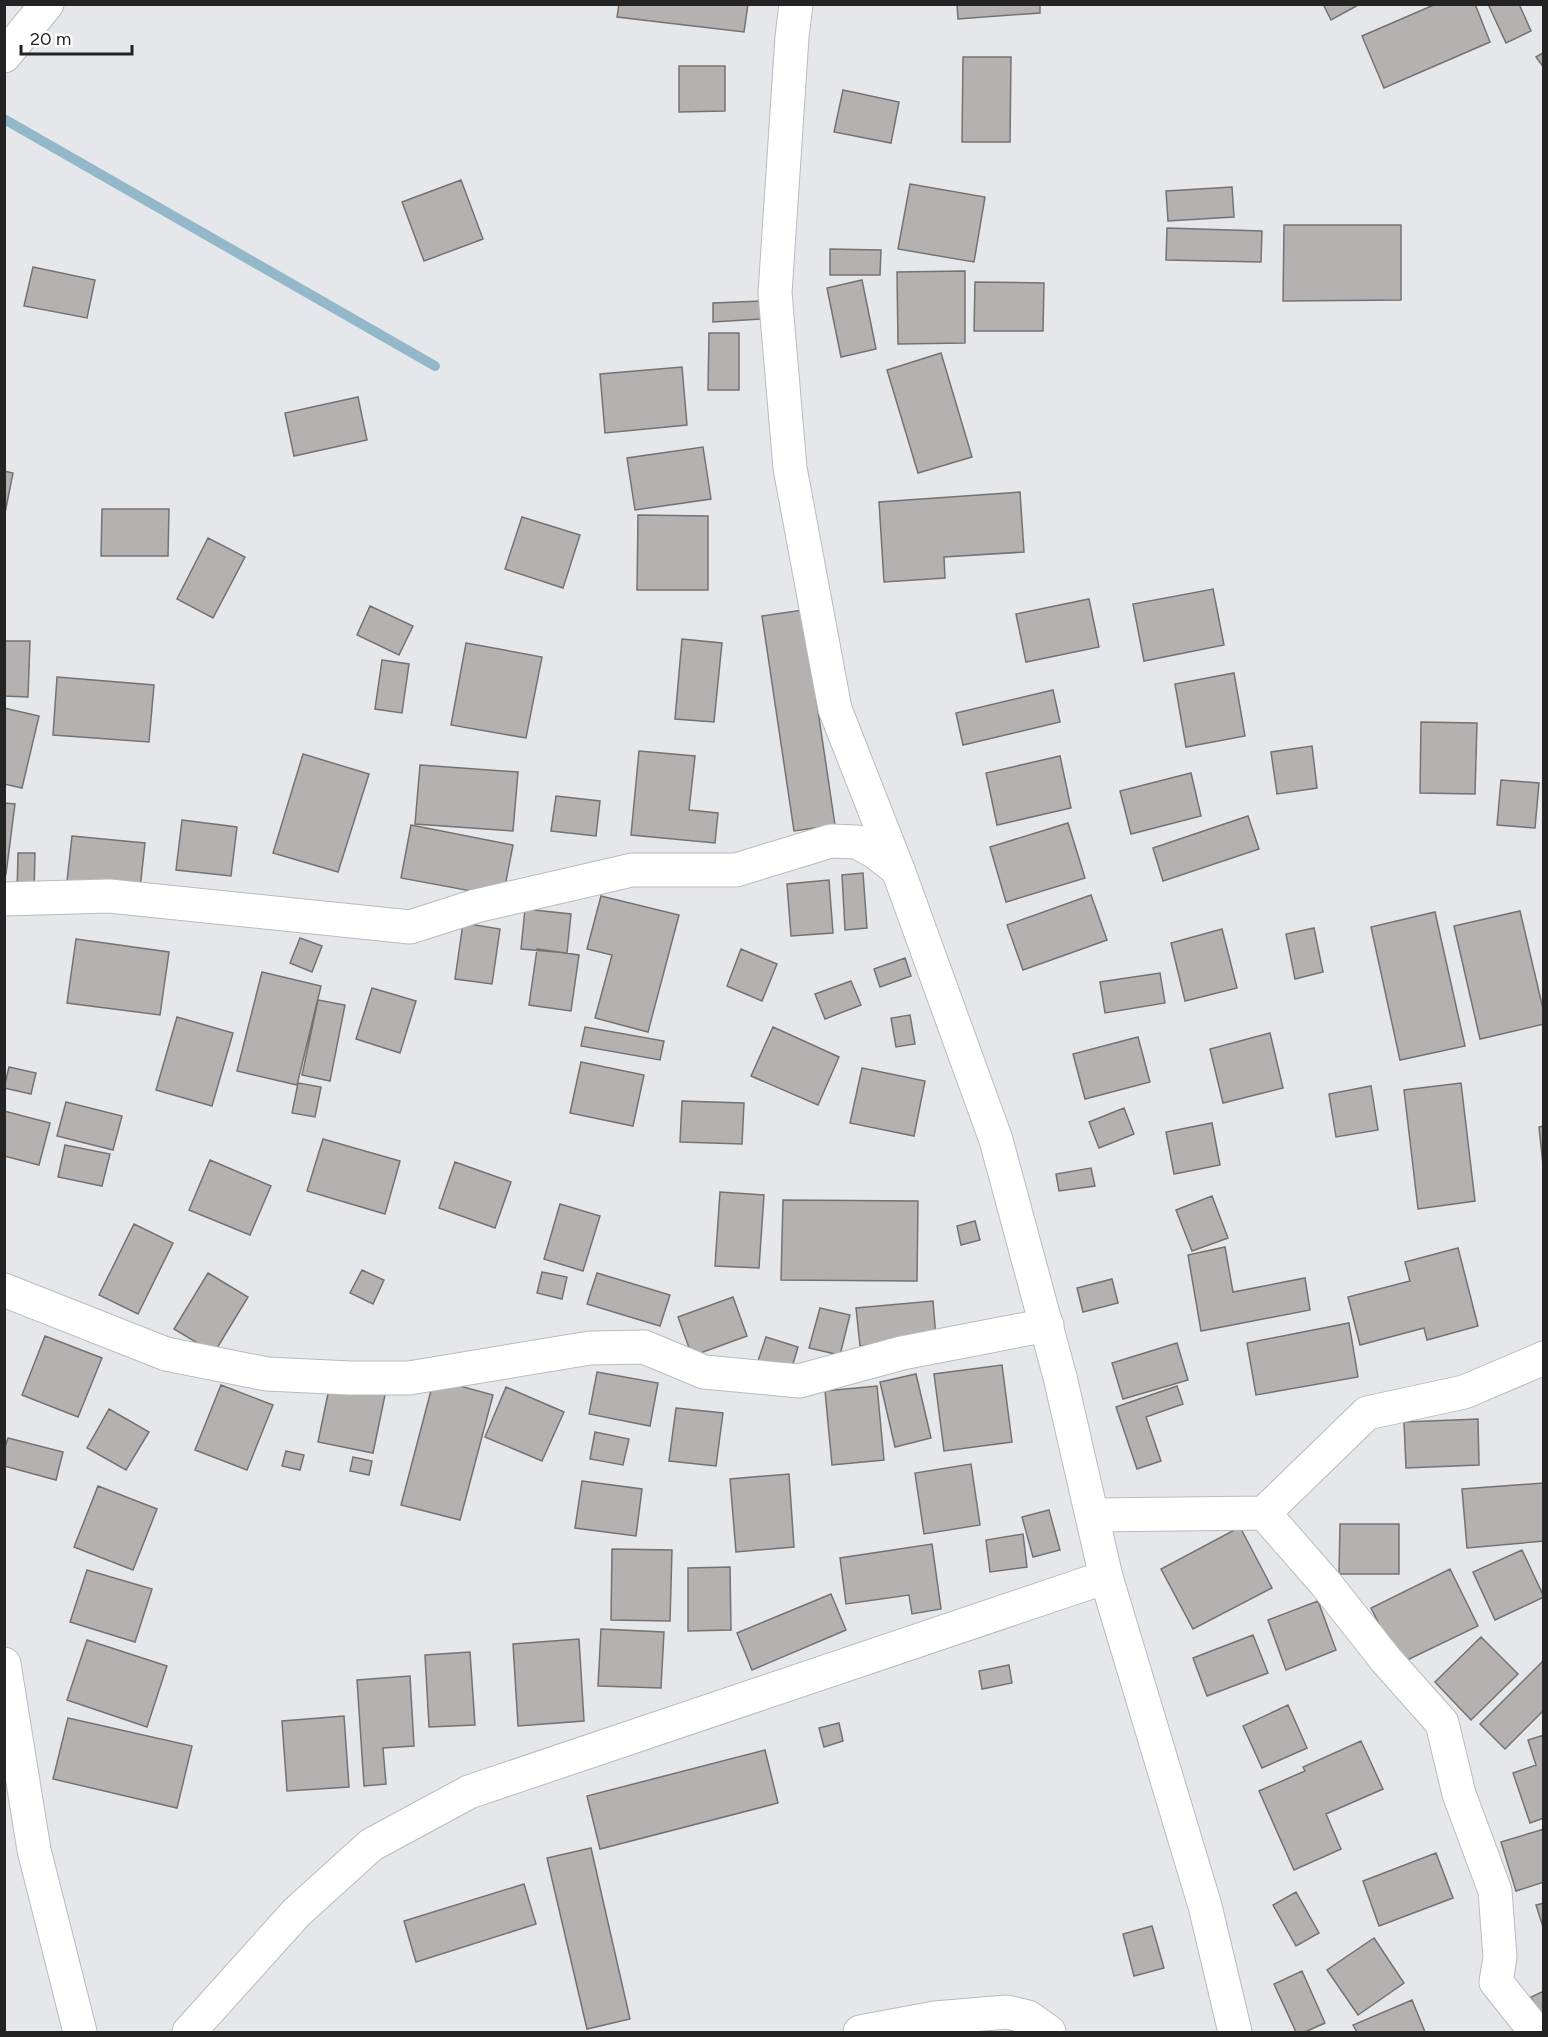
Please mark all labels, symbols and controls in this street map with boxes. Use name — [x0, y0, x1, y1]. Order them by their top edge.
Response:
scale bar — [21, 18, 132, 56]
text: 20 m — [30, 28, 71, 50]

